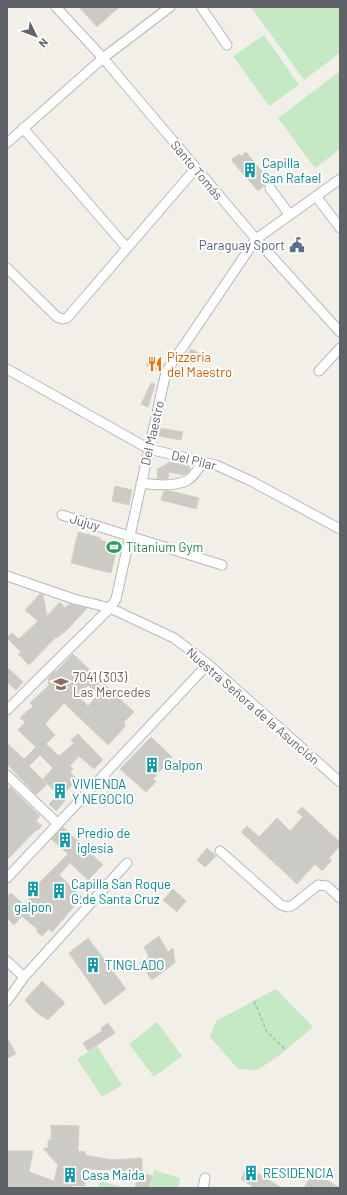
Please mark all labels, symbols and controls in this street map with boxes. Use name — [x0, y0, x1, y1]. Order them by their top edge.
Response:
north arrow — [16, 16, 56, 56]
text: N — [36, 36, 51, 50]
street label: Santo Tomás — [168, 137, 226, 203]
place label: Capilla San Rafael — [262, 155, 321, 186]
building icon: Capilla San Rafael — [241, 161, 259, 179]
public building icon: Paraguay Sport — [288, 236, 306, 254]
place label: Paraguay Sport — [199, 237, 285, 253]
place label: Pizzeria del Maestro — [167, 349, 232, 380]
restaurant icon: Pizzeria del Maestro — [146, 355, 164, 373]
street label: Del Maestro — [137, 399, 167, 467]
street label: Del Pilar — [170, 447, 218, 473]
street label: Jujuy — [68, 510, 102, 534]
sports icon: Titanium Gym — [105, 538, 123, 556]
place label: Titanium Gym — [126, 539, 203, 555]
street label: Nuestra Señora de la Asunción — [183, 644, 323, 768]
place label: 7041 (303) Las Mercedes — [73, 669, 151, 700]
school or university icon: 7041 (303) Las Mercedes — [52, 675, 70, 693]
building icon: Galpon — [143, 756, 161, 774]
place label: Galpon — [164, 757, 203, 773]
place label: VIVIENDA Y NEGOCIO — [72, 776, 134, 807]
building icon: VIVIENDA Y NEGOCIO — [51, 782, 69, 800]
place label: Predio de iglesia — [77, 825, 130, 856]
building icon: Predio de iglesia — [56, 831, 74, 849]
place label: Capilla San Roque G.de Santa Cruz — [71, 876, 171, 907]
building icon: galpon — [24, 880, 42, 898]
building icon: Capilla San Roque G.de Santa Cruz — [50, 882, 68, 900]
place label: galpon — [14, 899, 52, 915]
building icon: TINGLADO — [84, 956, 102, 974]
place label: TINGLADO — [105, 957, 164, 973]
building icon: RESIDENCIA — [242, 1164, 260, 1182]
place label: RESIDENCIA — [263, 1165, 334, 1181]
building icon: Casa Maida — [61, 1166, 79, 1184]
place label: Casa Maida — [82, 1167, 145, 1183]

